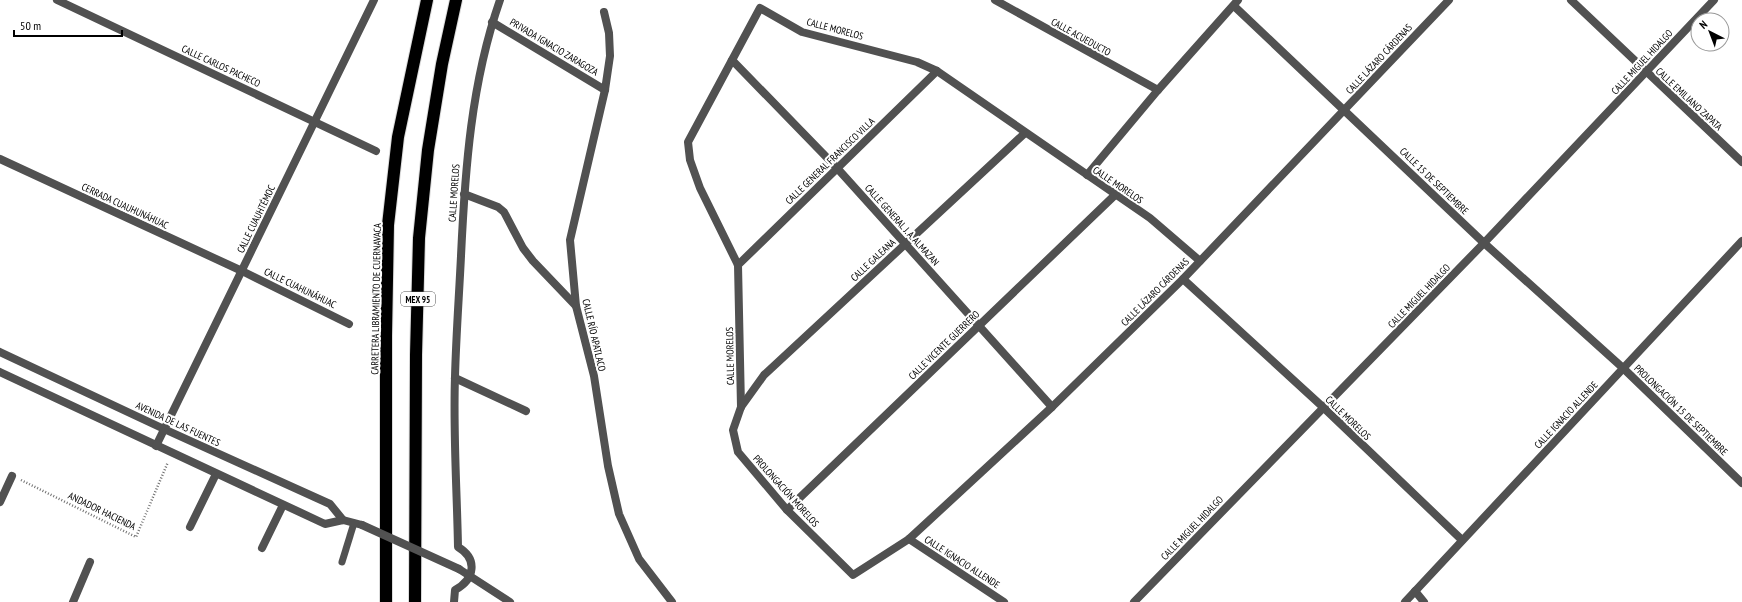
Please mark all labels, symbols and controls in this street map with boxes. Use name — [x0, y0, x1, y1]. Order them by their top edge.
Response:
scale bar — [14, 12, 122, 38]
north arrow — [1690, 12, 1730, 52]
street label: PRIVADA IGNACIO ZARAGOZA — [507, 15, 601, 79]
street label: CALLE MORELOS — [805, 15, 865, 43]
street label: CALLE ACUEDUCTO — [1049, 15, 1114, 59]
text: N — [1696, 17, 1710, 32]
text: 50 m — [20, 18, 41, 33]
street label: CALLE LÁZARO CÁRDENAS — [1343, 21, 1415, 97]
street label: CALLE MIGUEL HIDALGO — [1609, 26, 1676, 97]
street label: CALLE CARLOS PACHECO — [179, 42, 263, 90]
street label: CALLE EMILIANO ZAPATA — [1653, 65, 1725, 133]
street label: CALLE GENERAL FRANCISCO VILLA — [782, 115, 878, 207]
street label: CALLE 15 DE SEPTIEMBRE — [1397, 145, 1471, 217]
street label: CALLE MORELOS — [1090, 163, 1146, 207]
street label: CALLE MORELOS — [445, 164, 463, 222]
street label: CERRADA CUAUHUNÁHUAC — [79, 180, 171, 232]
street label: CALLE CUAUHTÉMOC — [234, 182, 278, 255]
street label: CALLE GENERAL J. A. ALMAZAN — [862, 182, 942, 268]
street label: CARRETERA LIBRAMIENTO DE CUERNAVACA — [368, 223, 384, 375]
street label: CALLE GALEANA — [848, 236, 898, 284]
street label: CALLE LÁZARO CÁRDENAS — [1118, 255, 1192, 329]
street label: CALLE MIGUEL HIDALGO — [1385, 261, 1453, 331]
street label: CALLE CUAHUNÁHUAC — [262, 265, 339, 311]
road number: MEX 95 — [401, 292, 435, 306]
street label: CALLE RÍO APATLACO — [579, 297, 609, 373]
street label: CALLE VICENTE GUERRERO — [906, 307, 983, 382]
street label: CALLE MORELOS — [723, 327, 737, 385]
street label: PROLONGACIÓN 15 DE SEPTIEMBRE — [1631, 362, 1731, 458]
street label: CALLE IGNACIO ALLENDE — [1531, 379, 1601, 451]
street label: CALLE MORELOS — [1323, 393, 1373, 443]
street label: AVENIDA DE LAS FUENTES — [134, 399, 222, 449]
street label: PROLONGACIÓN MORELOS — [750, 452, 822, 530]
street label: ANDADOR HACIENDA — [66, 489, 138, 533]
street label: CALLE MIGUEL HIDALGO — [1158, 493, 1226, 563]
street label: CALLE IGNACIO ALLENDE — [922, 533, 1002, 591]

